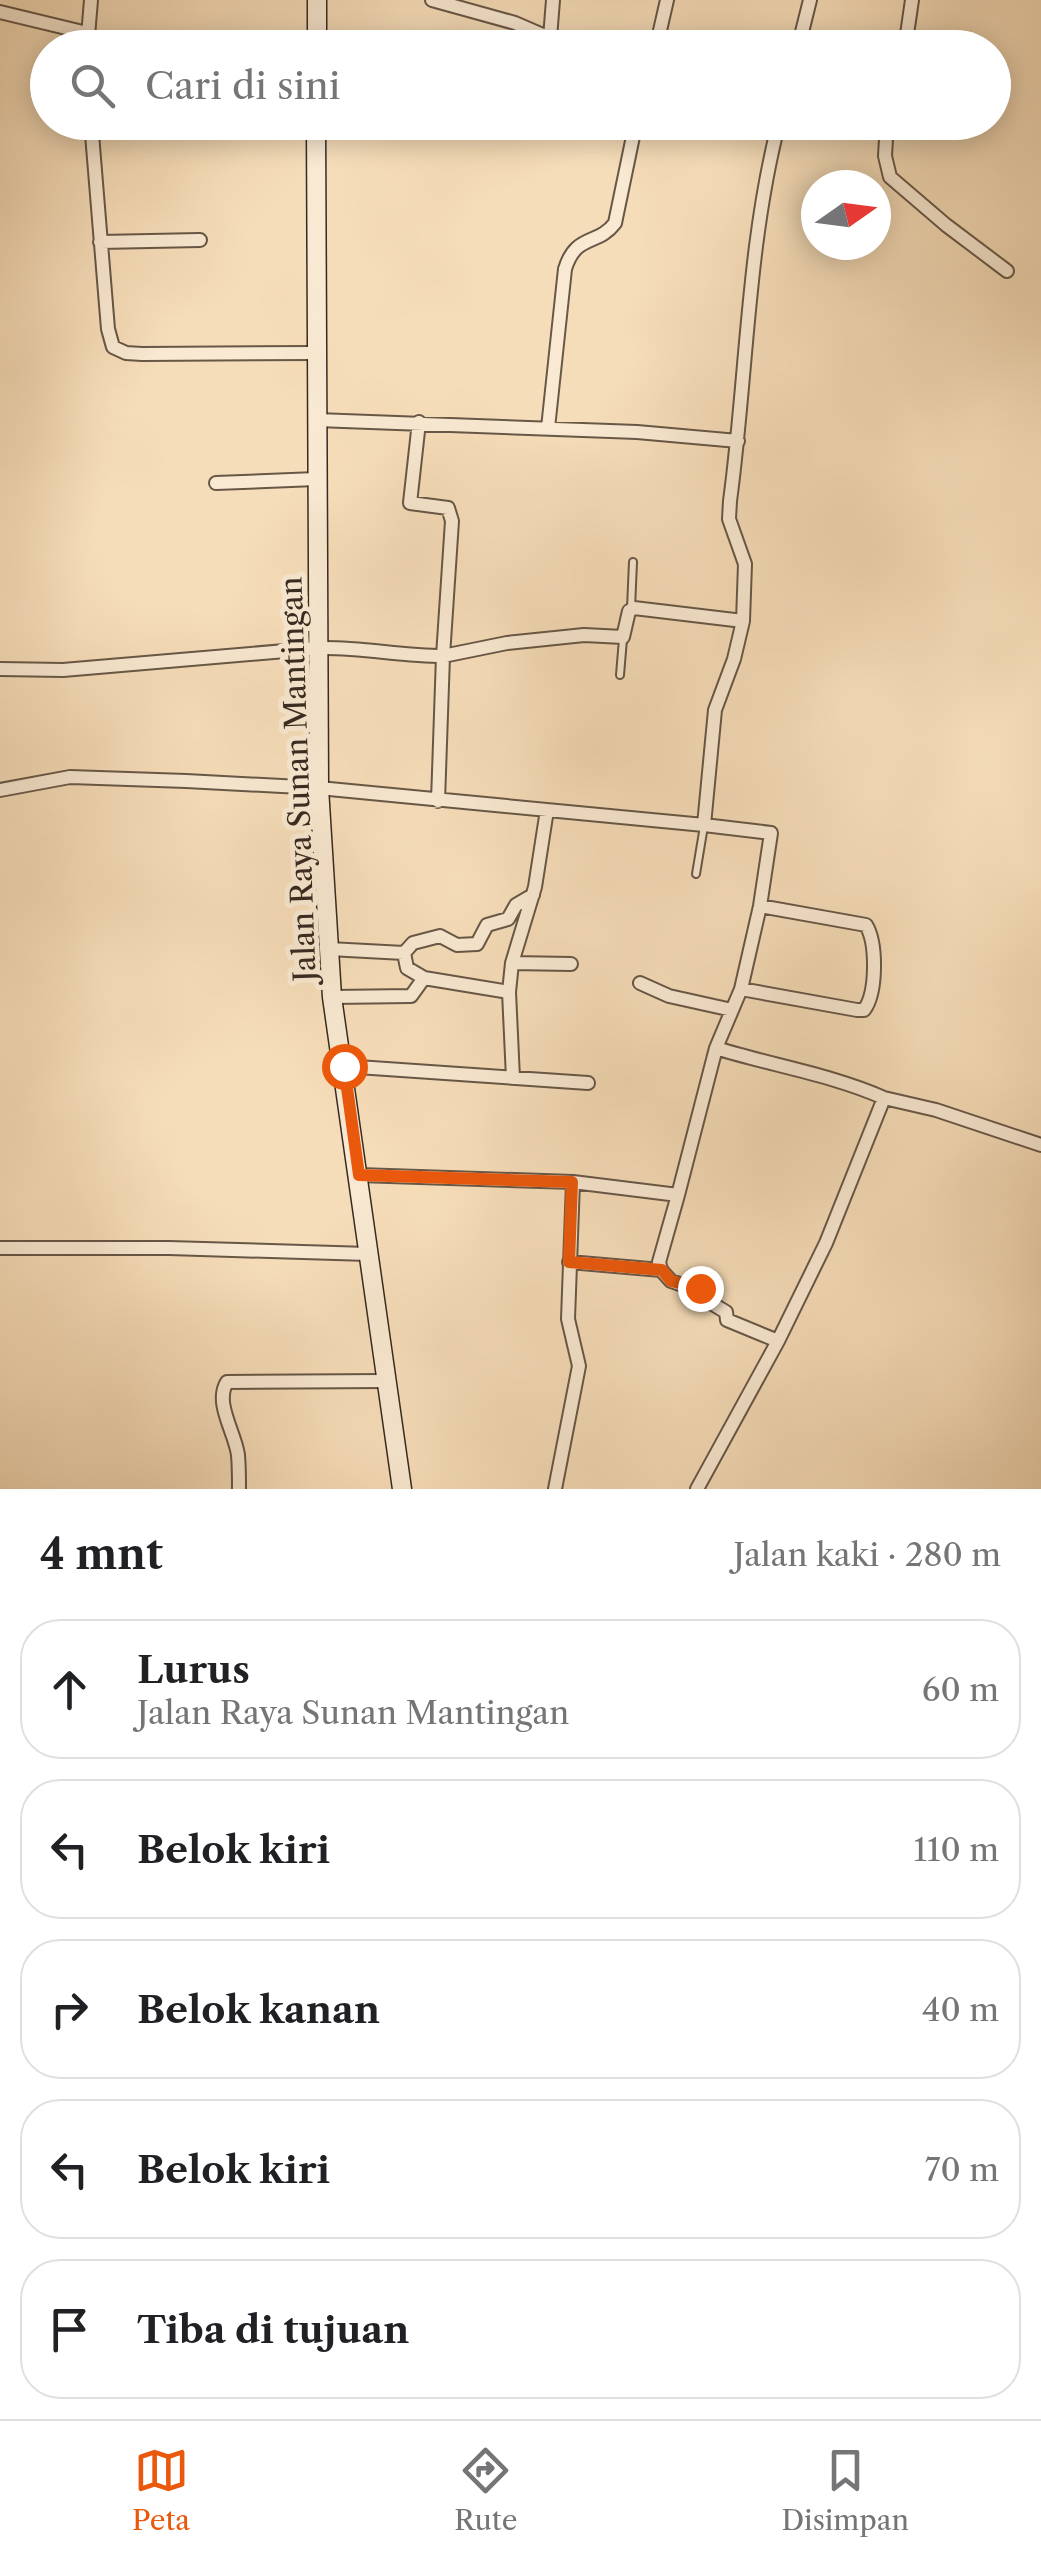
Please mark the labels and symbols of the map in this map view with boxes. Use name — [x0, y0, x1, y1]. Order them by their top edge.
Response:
north arrow — [801, 170, 891, 260]
street label: Jalan Raya Sunan Mantingan — [272, 576, 324, 986]
route start — [322, 1044, 368, 1090]
route end — [678, 1266, 724, 1312]

